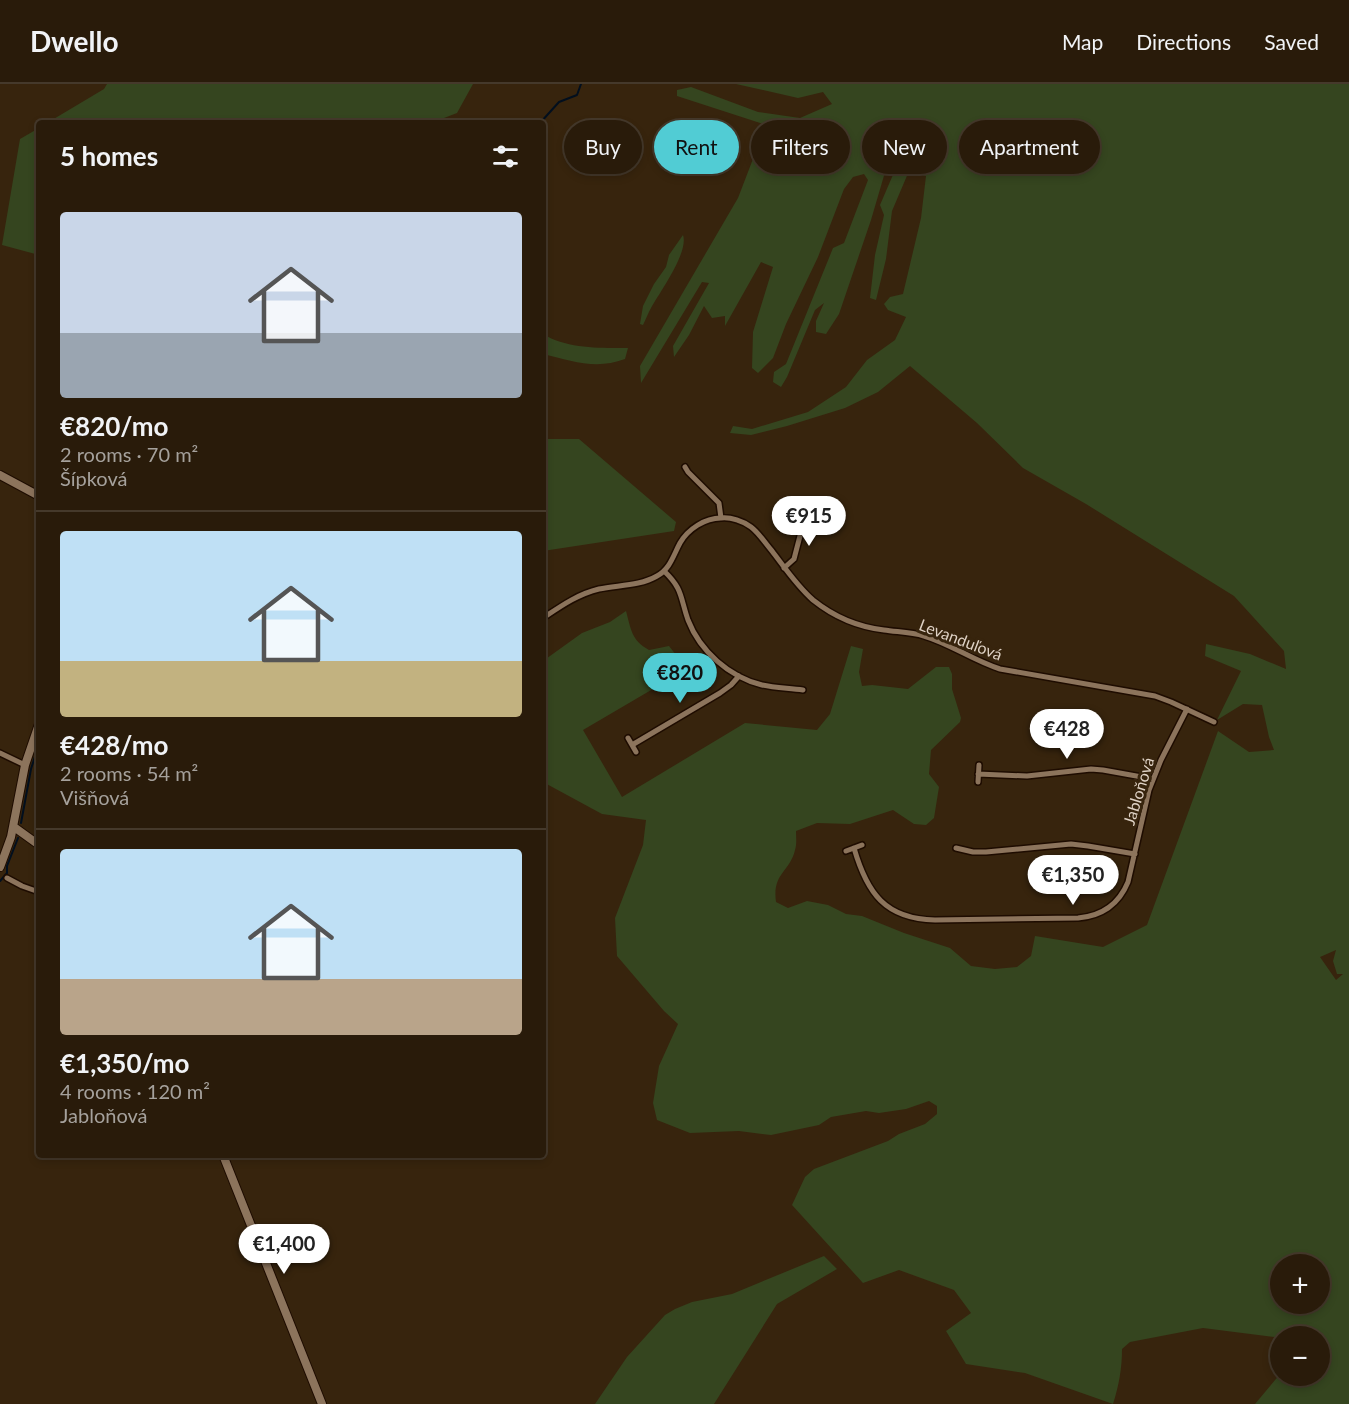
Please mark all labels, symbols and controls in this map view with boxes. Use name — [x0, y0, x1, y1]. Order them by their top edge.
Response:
text: Dwello — [30, 24, 118, 58]
text: Map — [1062, 29, 1103, 54]
text: Directions — [1136, 29, 1231, 54]
text: Saved — [1264, 29, 1319, 54]
chip: Buy — [564, 120, 642, 174]
chip: Rent — [654, 120, 739, 174]
chip: Filters — [751, 120, 850, 174]
chip: New — [862, 120, 947, 174]
chip: Apartment — [959, 120, 1100, 174]
text: 5 homes — [60, 140, 158, 172]
icon: filters — [489, 140, 522, 173]
icon: home — [237, 251, 345, 359]
text: €820/mo — [60, 410, 168, 442]
text: 2 rooms · 70 m² — [60, 442, 198, 466]
text: Šípková — [60, 466, 127, 490]
pin: €915 — [773, 496, 845, 547]
text: €915 — [786, 503, 832, 527]
icon: home — [237, 570, 345, 678]
street label: Levanduľová — [917, 614, 1005, 664]
pin: €820 — [644, 653, 716, 704]
text: €820 — [657, 660, 703, 684]
pin: €428 — [1031, 709, 1103, 760]
text: €428 — [1044, 716, 1090, 740]
text: €428/mo — [60, 729, 168, 761]
street label: Jabloňová — [1119, 755, 1157, 827]
text: 2 rooms · 54 m² — [60, 761, 198, 785]
text: Višňová — [60, 785, 129, 809]
pin: €1,350 — [1024, 855, 1122, 906]
text: €1,350 — [1042, 862, 1104, 886]
icon: home — [237, 888, 345, 996]
text: €1,350/mo — [60, 1047, 190, 1079]
text: 4 rooms · 120 m² — [60, 1079, 210, 1103]
text: Jabloňová — [60, 1103, 148, 1127]
pin: €1,400 — [235, 1224, 333, 1275]
text: €1,400 — [253, 1231, 315, 1255]
map controls — [1270, 1254, 1330, 1386]
button: + — [1270, 1254, 1330, 1314]
button: − — [1270, 1326, 1330, 1386]

